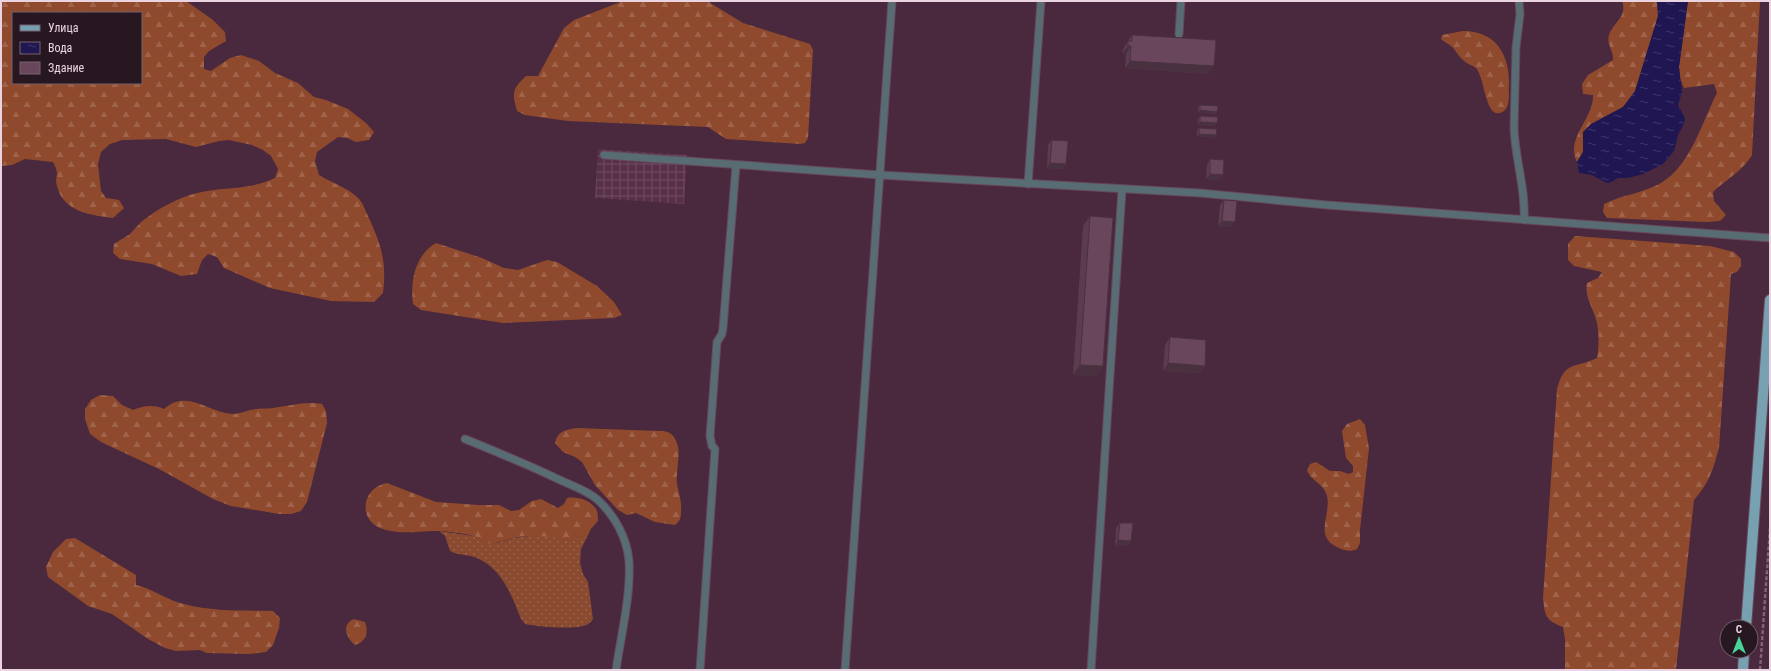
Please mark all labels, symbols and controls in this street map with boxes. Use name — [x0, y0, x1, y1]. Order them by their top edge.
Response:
legend — [12, 12, 142, 84]
text: Улица — [48, 21, 79, 35]
text: Вода — [48, 41, 73, 55]
text: Здание — [48, 61, 85, 75]
north arrow — [1719, 619, 1759, 659]
text: С — [1736, 623, 1742, 636]

